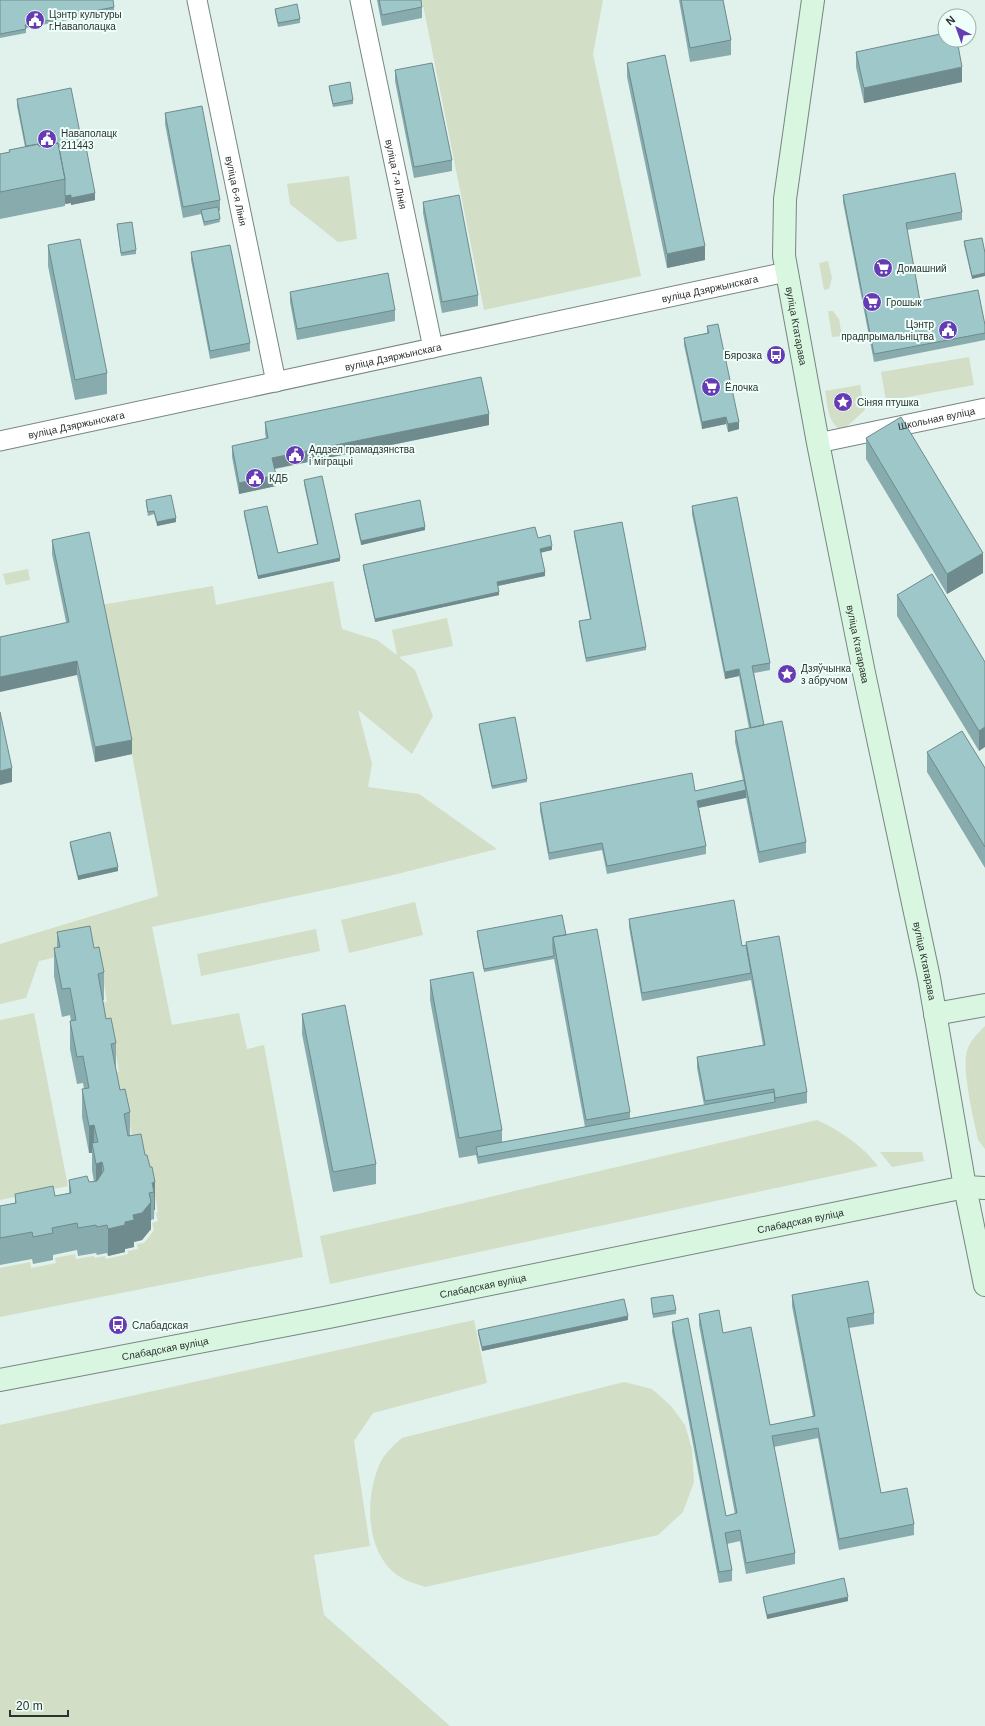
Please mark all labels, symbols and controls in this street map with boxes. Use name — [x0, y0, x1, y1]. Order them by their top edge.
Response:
north arrow — [937, 8, 977, 48]
public building icon: Цэнтр культуры г.Наваполацка — [24, 9, 46, 31]
place label: Цэнтр культуры г.Наваполацка — [49, 9, 122, 32]
text: N — [944, 13, 957, 28]
public building icon: Наваполацк 211443 — [36, 128, 58, 150]
place label: Наваполацк 211443 — [61, 128, 117, 151]
street label: вуліца 7-я Лінія — [384, 138, 409, 210]
street label: вуліца 6-я Лінія — [224, 155, 249, 227]
supermarket icon: Домашний — [872, 257, 894, 279]
place label: Домашний — [897, 263, 947, 274]
street label: вуліца Дзяржынскага — [661, 273, 759, 304]
street label: вуліца Ктатарава — [784, 286, 809, 366]
supermarket icon: Грошык — [861, 291, 883, 313]
place label: Грошык — [886, 297, 922, 308]
place label: Цэнтр прадпрымальніцтва — [841, 319, 934, 342]
public building icon: Цэнтр прадпрымальніцтва — [937, 319, 959, 341]
street label: вуліца Дзяржынскага — [344, 341, 443, 372]
bus stop icon: Бярозка — [765, 344, 787, 366]
place label: Бярозка — [724, 350, 762, 361]
supermarket icon: Ёлочка — [700, 376, 722, 398]
place label: Ёлочка — [725, 382, 759, 393]
place icon: Сіняя птушка — [832, 391, 854, 413]
place label: Сіняя птушка — [857, 397, 919, 408]
street label: Школьная вуліца — [897, 405, 976, 432]
street label: вуліца Дзяржынскага — [27, 409, 126, 440]
public building icon: Аддзел грамадзянства і міграцыі — [284, 444, 306, 466]
place label: Аддзел грамадзянства і міграцыі — [309, 444, 415, 467]
public building icon: КДБ — [244, 467, 266, 489]
place label: КДБ — [269, 473, 289, 484]
street label: вуліца Ктатарава — [845, 604, 872, 685]
place icon: Дзяўчынка з абручом — [776, 663, 798, 685]
place label: Дзяўчынка з абручом — [801, 663, 852, 686]
street label: вуліца Ктатарава — [912, 921, 938, 1001]
street label: Слабадская вуліца — [756, 1206, 845, 1235]
street label: Слабадская вуліца — [439, 1271, 528, 1300]
bus stop icon: Слабадская — [107, 1314, 129, 1336]
place label: Слабадская — [132, 1320, 188, 1331]
street label: Слабадская вуліца — [121, 1335, 210, 1362]
scale bar — [10, 1692, 68, 1718]
text: 20 m — [16, 1699, 43, 1713]

